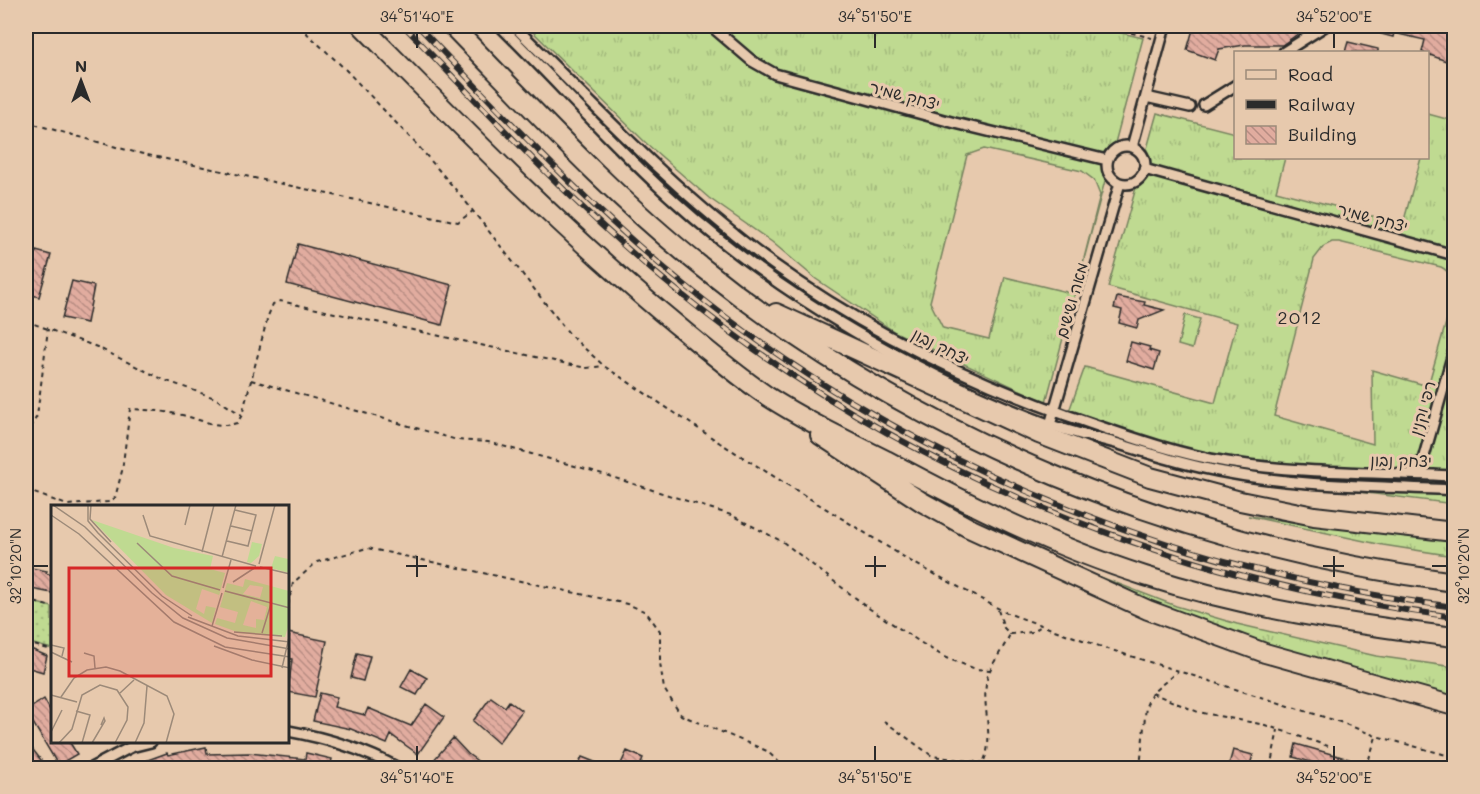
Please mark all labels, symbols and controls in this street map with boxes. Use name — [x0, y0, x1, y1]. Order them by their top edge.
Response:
text: 34°51'40"E — [380, 6, 454, 26]
text: 34°51'50"E — [838, 6, 912, 26]
text: 34°52'00"E — [1296, 6, 1372, 26]
north arrow — [51, 51, 111, 111]
legend — [1234, 51, 1429, 159]
text: N — [75, 55, 87, 76]
text: Road — [1288, 62, 1333, 86]
street label: יצחק שמיר — [868, 76, 942, 114]
text: Railway — [1288, 92, 1355, 116]
text: Building — [1288, 122, 1356, 146]
street label: יצחק שמיר — [1336, 198, 1410, 236]
street label: מאה ושישים — [1050, 260, 1092, 340]
district label: 2012 — [1277, 305, 1323, 329]
street label: יצחק נבון — [909, 323, 973, 369]
street label: רפי וקנין — [1404, 378, 1441, 438]
street label: יצחק נבון — [1370, 449, 1432, 471]
inset map — [51, 505, 290, 743]
text: 32°10'20"N — [5, 528, 25, 604]
text: 32°10'20"N — [1453, 528, 1473, 604]
text: 34°51'40"E — [380, 767, 454, 787]
text: 34°51'50"E — [838, 767, 912, 787]
text: 34°52'00"E — [1296, 767, 1372, 787]

